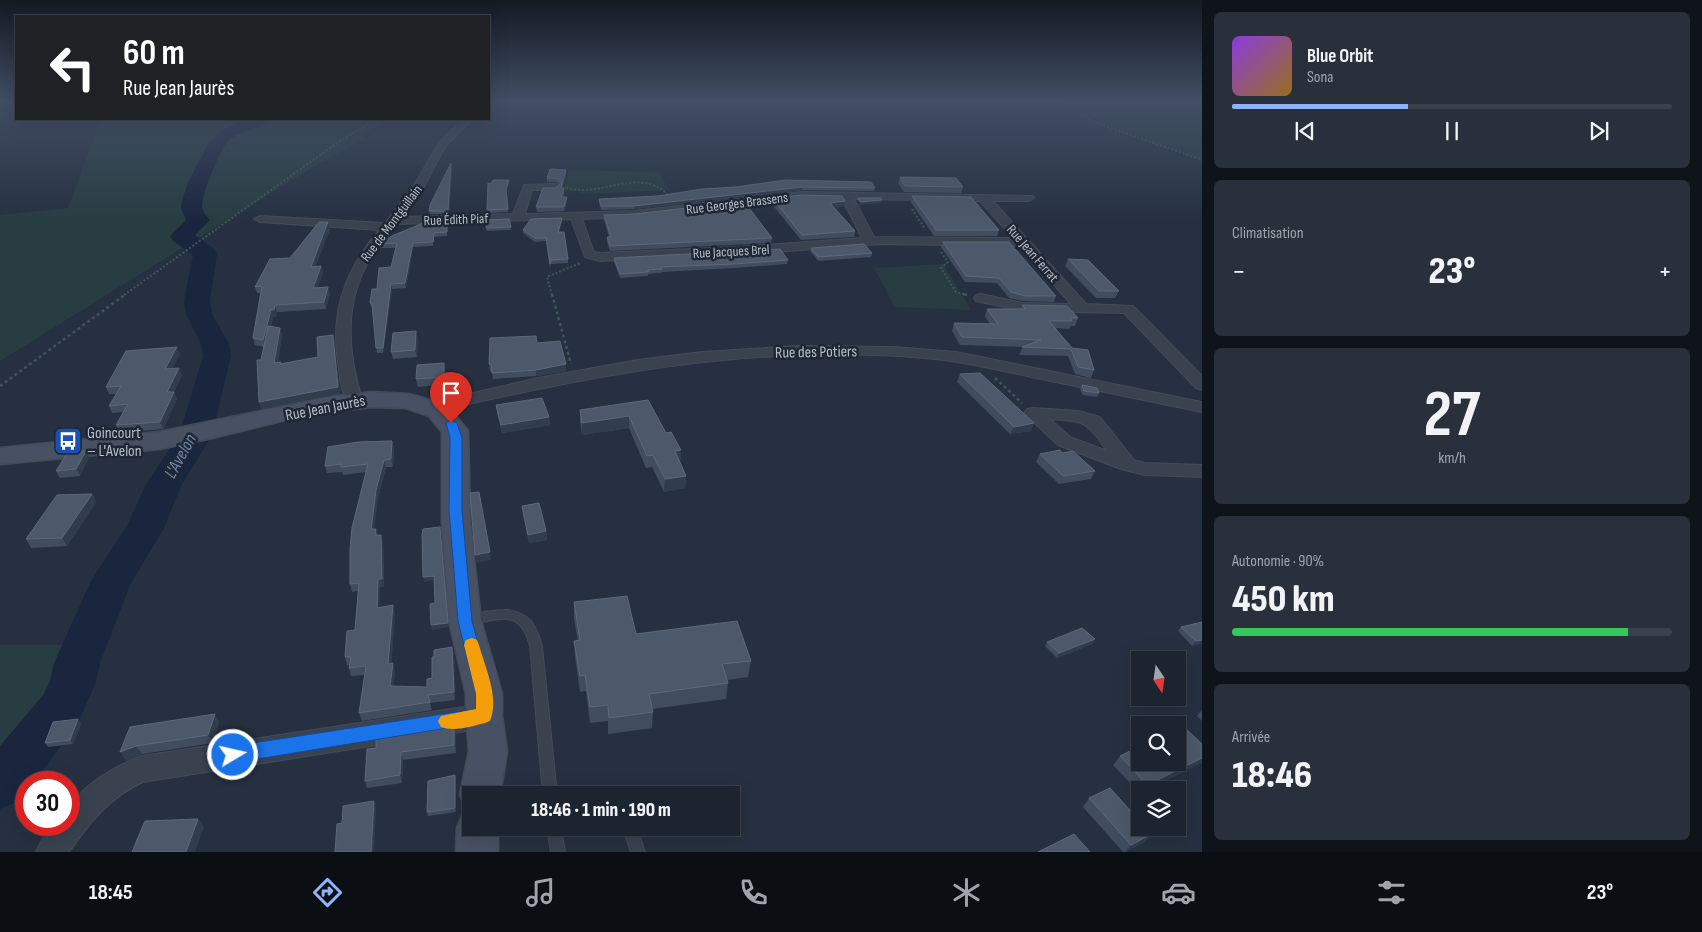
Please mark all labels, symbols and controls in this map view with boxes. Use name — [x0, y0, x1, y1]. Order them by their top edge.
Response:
text: 60 m — [123, 32, 185, 75]
icon: left — [40, 35, 105, 100]
text: Blue Orbit — [1307, 45, 1373, 68]
text: Sona — [1307, 68, 1334, 87]
text: Rue Jean Jaurès — [123, 75, 234, 102]
icon: previous — [1291, 117, 1319, 145]
icon: pause — [1438, 117, 1466, 145]
icon: next — [1585, 117, 1613, 145]
street label: Rue de Montguillain — [357, 182, 426, 265]
street label: Rue Georges Brassens — [685, 189, 789, 218]
street label: Rue Édith Piaf — [423, 210, 490, 229]
street label: Rue Jean Ferrat — [1003, 221, 1062, 286]
text: Climatisation — [1232, 224, 1304, 243]
street label: Rue Jacques Brel — [692, 241, 770, 262]
text: 23° — [1429, 249, 1475, 294]
text: − — [1232, 255, 1246, 288]
text: + — [1658, 255, 1672, 288]
street label: Rue des Potiers — [775, 342, 858, 363]
pin — [430, 372, 472, 423]
text: 27 — [1424, 377, 1480, 455]
icon: arrive — [437, 379, 465, 407]
street label: Rue Jean Jaurès — [284, 391, 367, 426]
place label: Goincourt – L'Avelon — [87, 424, 142, 461]
bus stop icon: Goincourt – L'Avelon — [53, 426, 83, 456]
water label: L'Avelon — [160, 430, 201, 482]
text: km/h — [1438, 449, 1466, 468]
text: Autonomie · 90% — [1232, 552, 1324, 571]
text: 450 km — [1232, 577, 1335, 622]
north arrow — [1131, 651, 1186, 706]
map controls — [1131, 651, 1186, 836]
button: search — [1131, 716, 1186, 771]
position arrow — [206, 728, 258, 780]
text: Arrivée — [1232, 728, 1270, 747]
text: 18:46 — [1232, 753, 1312, 798]
speed limit sign: 30 — [15, 771, 80, 836]
button: layers — [1131, 781, 1186, 836]
text: 18:46 · 1 min · 190 m — [531, 799, 671, 822]
icon: directions — [310, 875, 345, 910]
icon: music — [523, 875, 558, 910]
icon: phone — [736, 875, 771, 910]
icon: climate — [949, 875, 984, 910]
icon: car — [1161, 875, 1196, 910]
icon: filters — [1374, 875, 1409, 910]
text: 18:45 — [89, 879, 133, 906]
text: 23° — [1587, 879, 1613, 906]

